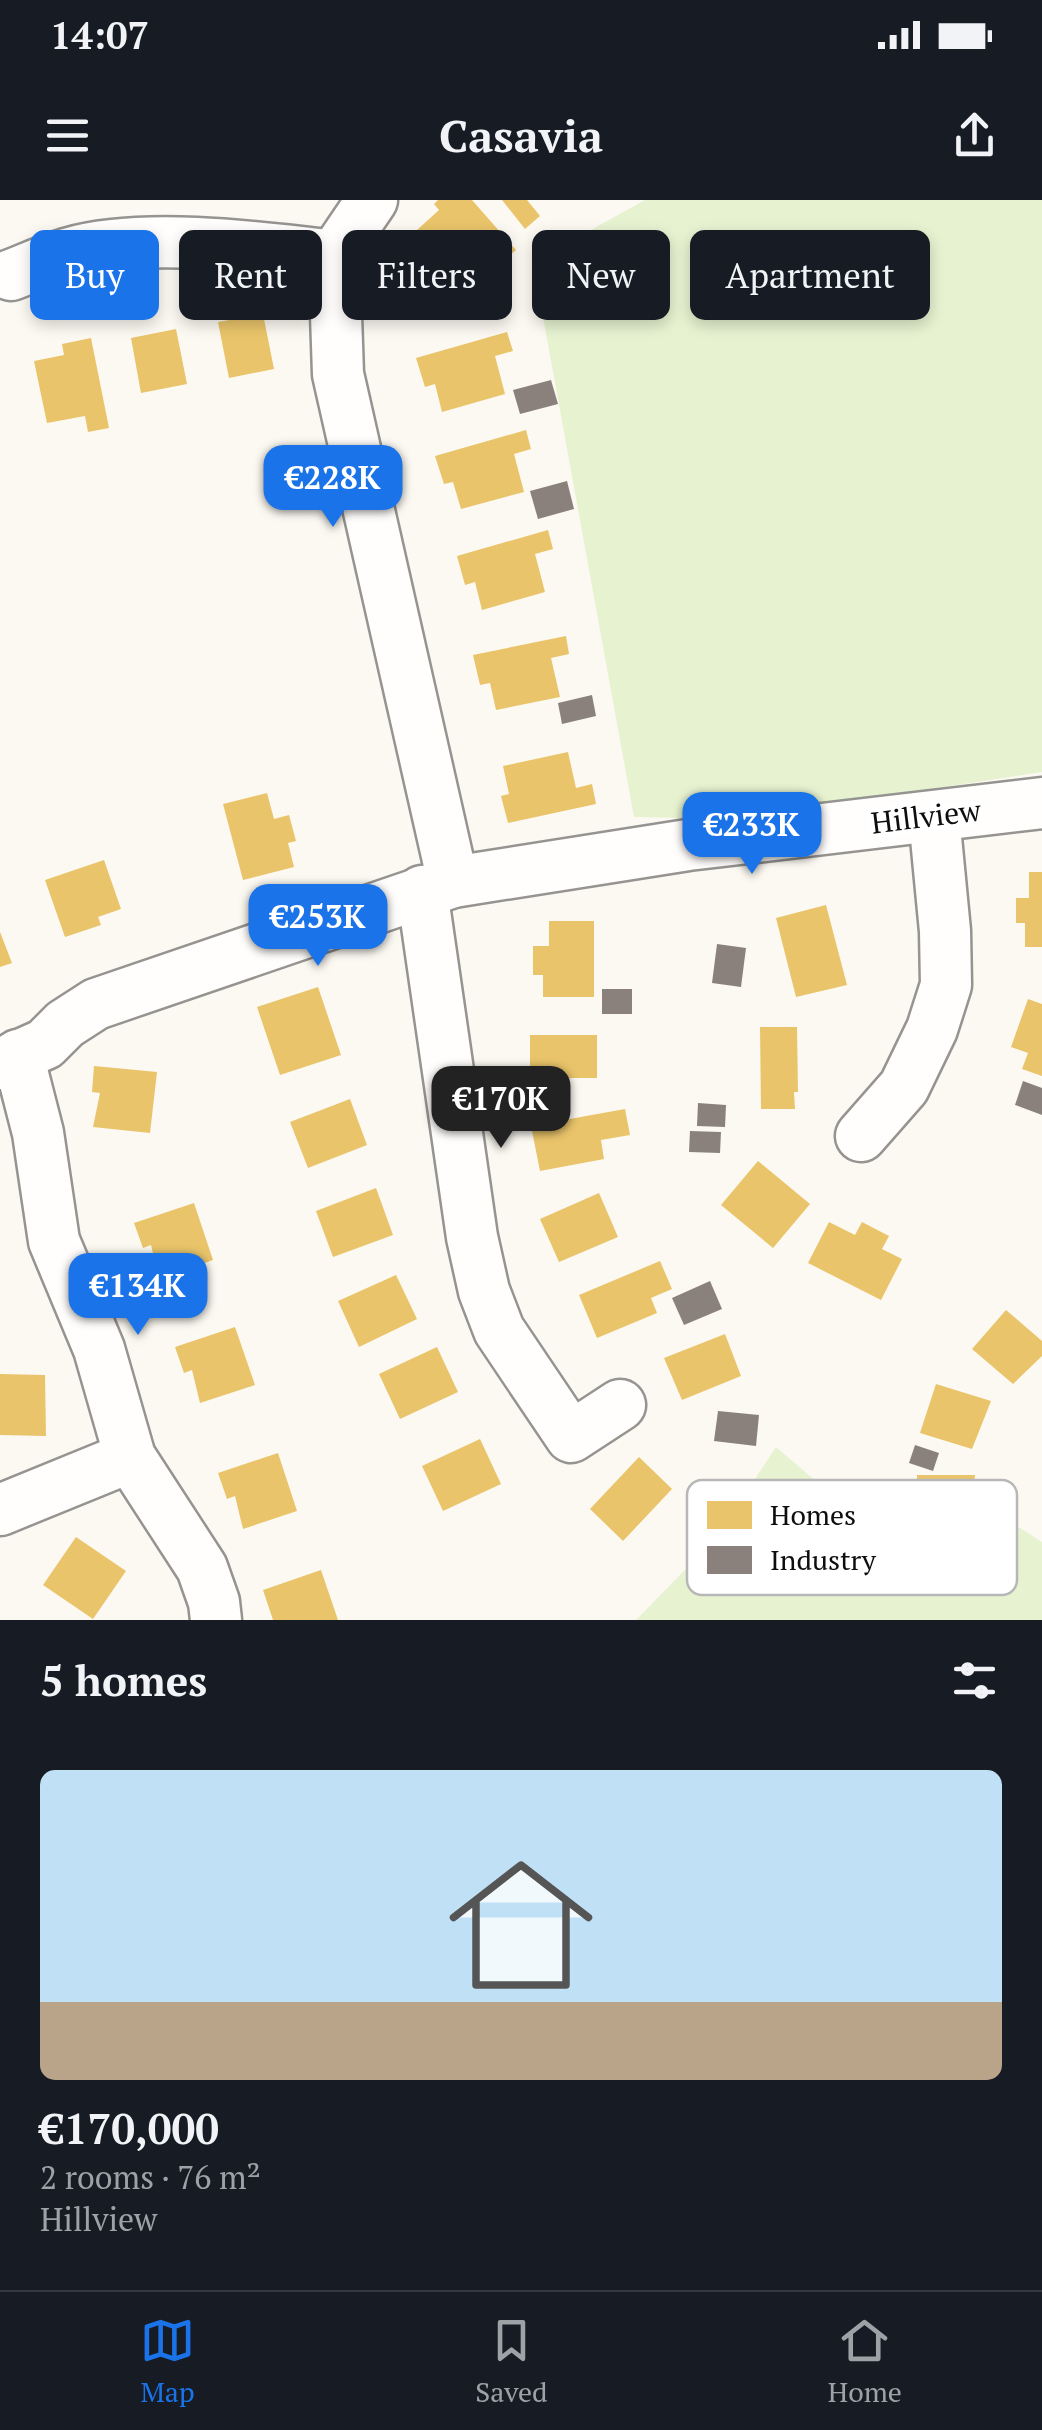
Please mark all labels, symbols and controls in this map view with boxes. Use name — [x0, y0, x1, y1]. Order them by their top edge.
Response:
text: 14:07 — [50, 10, 149, 60]
text: Casavia — [439, 105, 603, 165]
icon: menu — [40, 108, 95, 163]
icon: share — [947, 108, 1002, 163]
chip: Buy — [30, 230, 159, 320]
chip: Rent — [179, 230, 322, 320]
chip: Filters — [342, 230, 512, 320]
chip: New — [532, 230, 670, 320]
chip: Apartment — [690, 230, 930, 320]
pin: €228K — [263, 445, 403, 530]
text: €228K — [285, 456, 381, 498]
street label: Hillview — [869, 789, 984, 843]
pin: €233K — [682, 792, 822, 877]
text: €233K — [704, 803, 800, 845]
pin: €253K — [248, 884, 388, 969]
text: €253K — [270, 895, 366, 937]
pin: €170K — [431, 1066, 571, 1151]
text: €170K — [453, 1077, 549, 1119]
pin: €134K — [68, 1253, 208, 1338]
text: €134K — [90, 1264, 186, 1306]
legend — [687, 1480, 1017, 1595]
text: Homes — [770, 1496, 856, 1533]
text: Industry — [770, 1541, 877, 1578]
text: 5 homes — [40, 1652, 207, 1708]
icon: filters — [947, 1653, 1002, 1708]
icon: home — [431, 1835, 611, 2015]
text: €170,000 — [40, 2100, 219, 2156]
text: 2 rooms · 76 m² — [40, 2156, 261, 2198]
text: Hillview — [40, 2198, 157, 2240]
tab: Map — [140, 2313, 195, 2410]
tab: Saved — [475, 2313, 548, 2410]
tab: Home — [828, 2313, 902, 2410]

